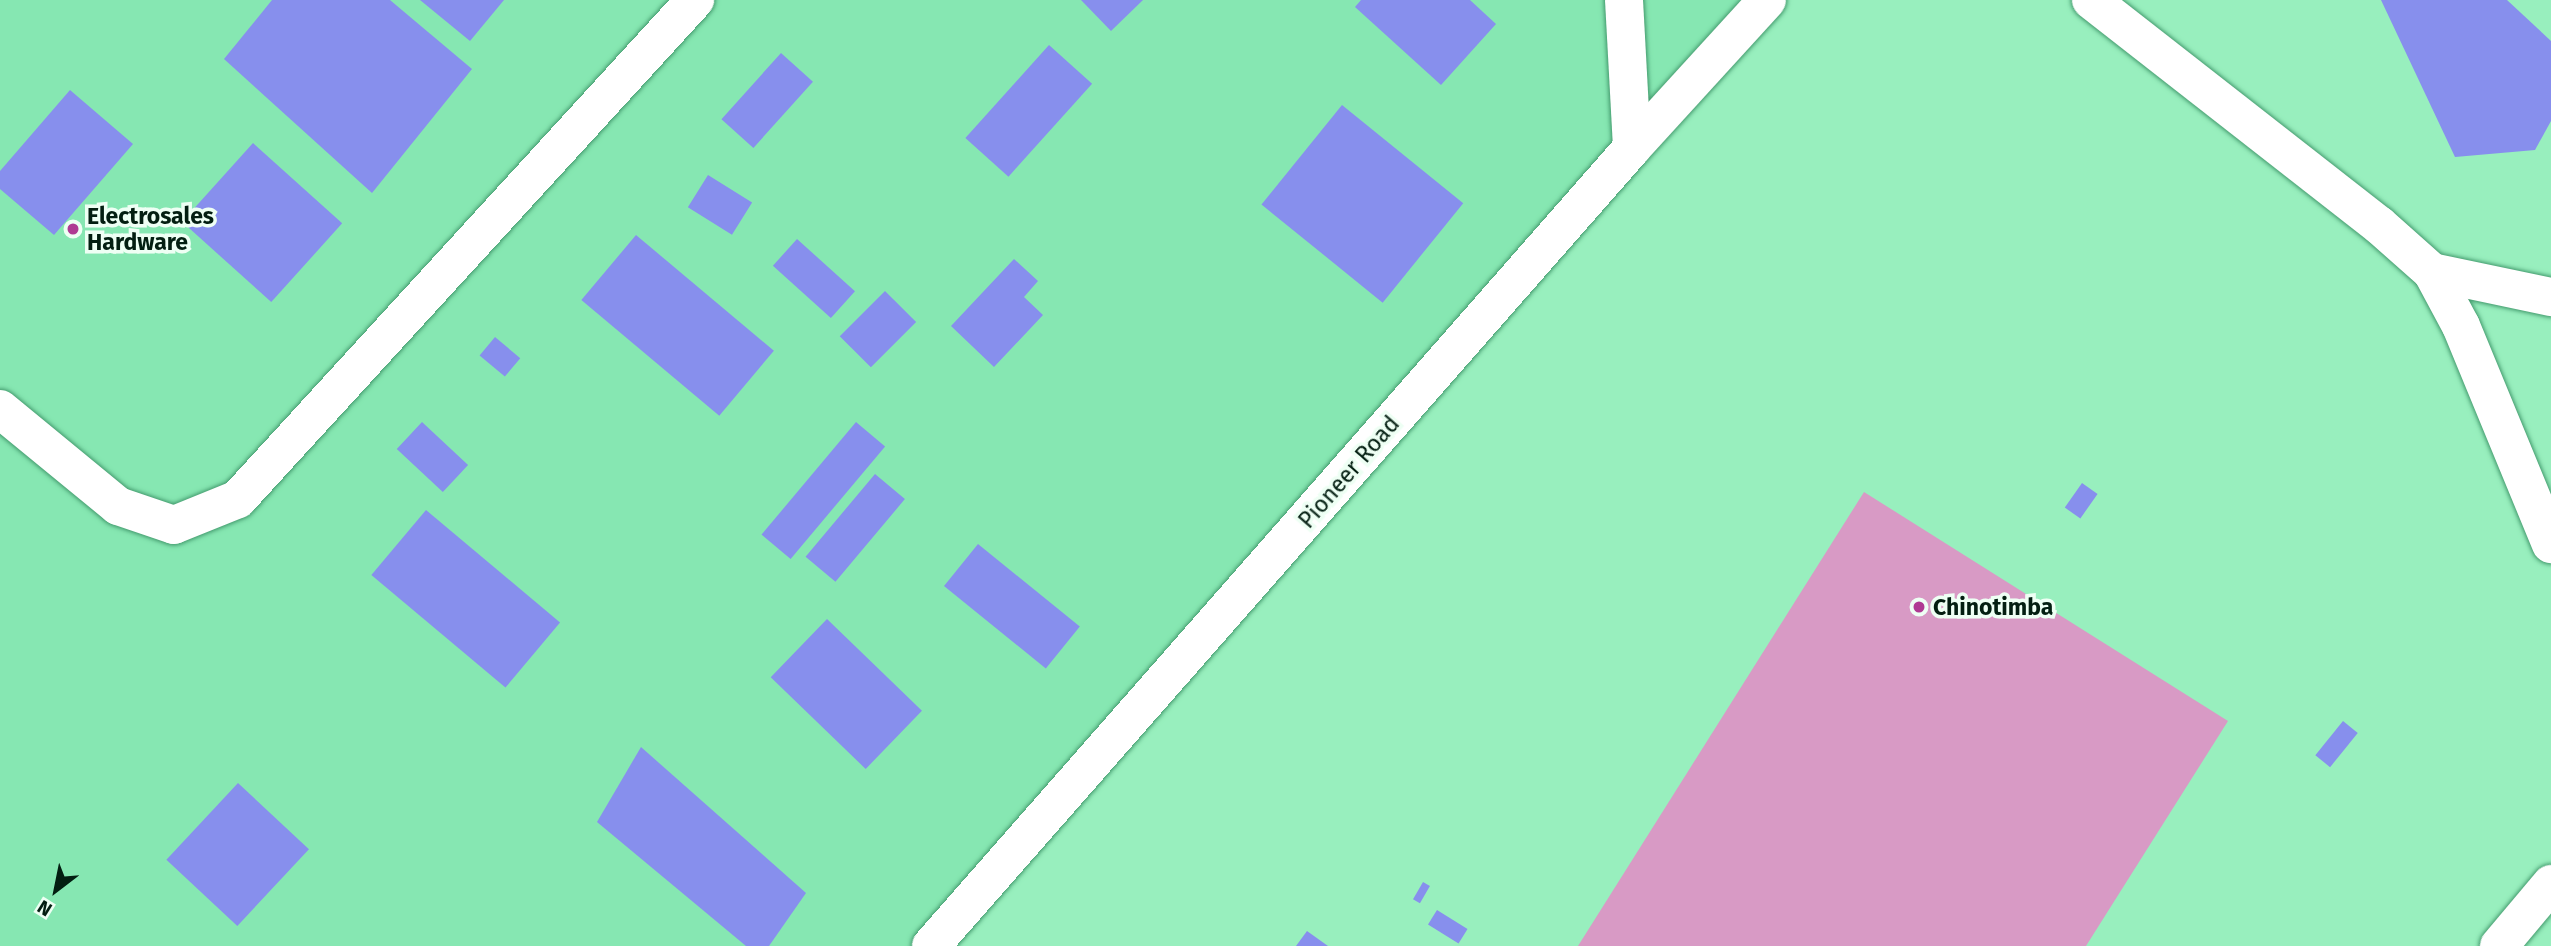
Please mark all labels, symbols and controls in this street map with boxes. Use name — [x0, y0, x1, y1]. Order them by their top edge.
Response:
place label: Electrosales Hardware — [87, 202, 214, 256]
marker: Electrosales Hardware — [65, 221, 81, 237]
street label: Pioneer Road — [1293, 410, 1405, 534]
place label: Chinotimba — [1933, 593, 2053, 621]
marker: Chinotimba — [1911, 599, 1927, 615]
north arrow — [21, 855, 91, 925]
text: N — [33, 895, 56, 921]

